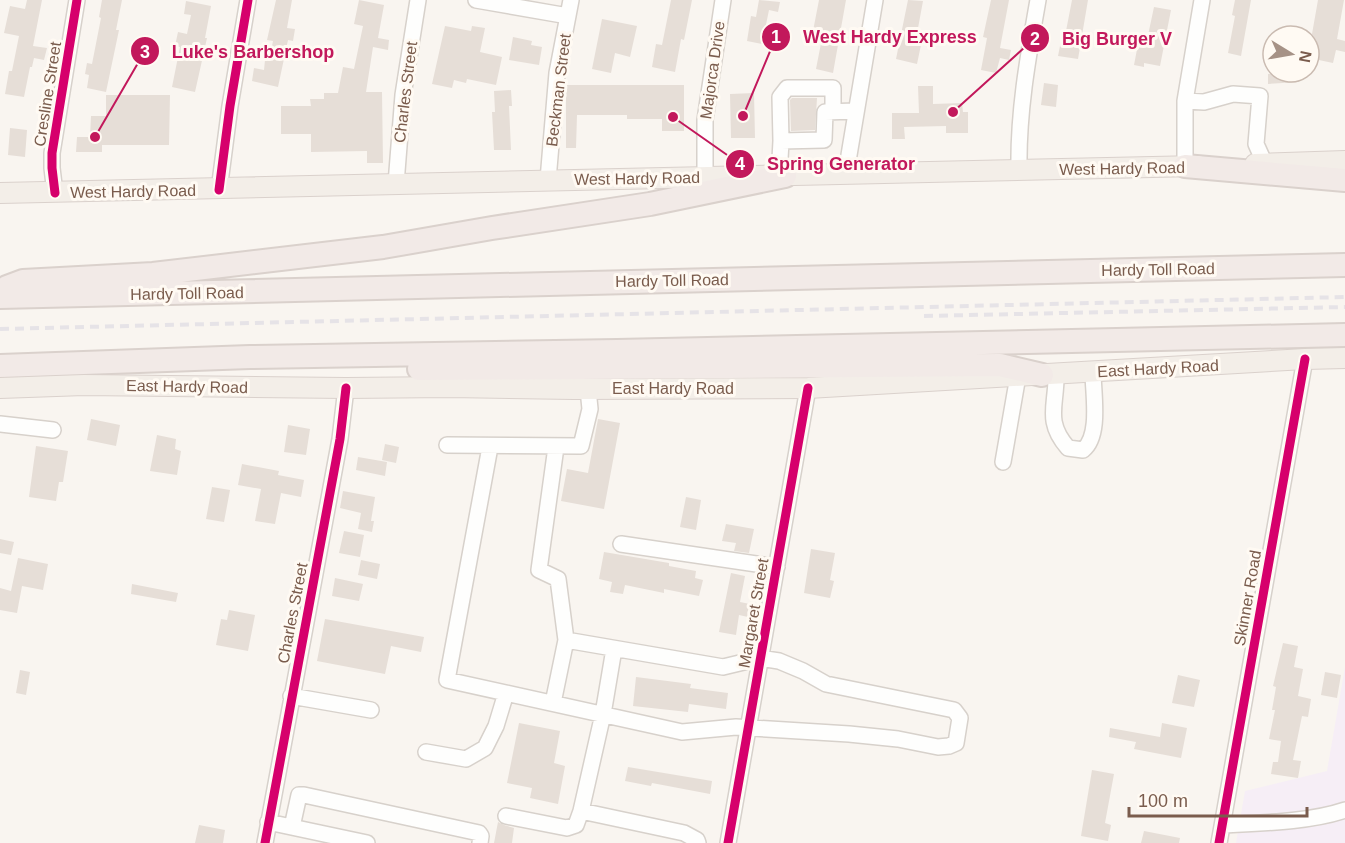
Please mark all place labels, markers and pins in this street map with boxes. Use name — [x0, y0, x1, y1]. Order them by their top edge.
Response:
callout: West Hardy Express — [761, 19, 989, 55]
callout: Big Burger V — [1020, 20, 1184, 56]
callout: Luke's Barbershop — [130, 33, 346, 69]
callout: Spring Generator — [725, 146, 927, 182]

